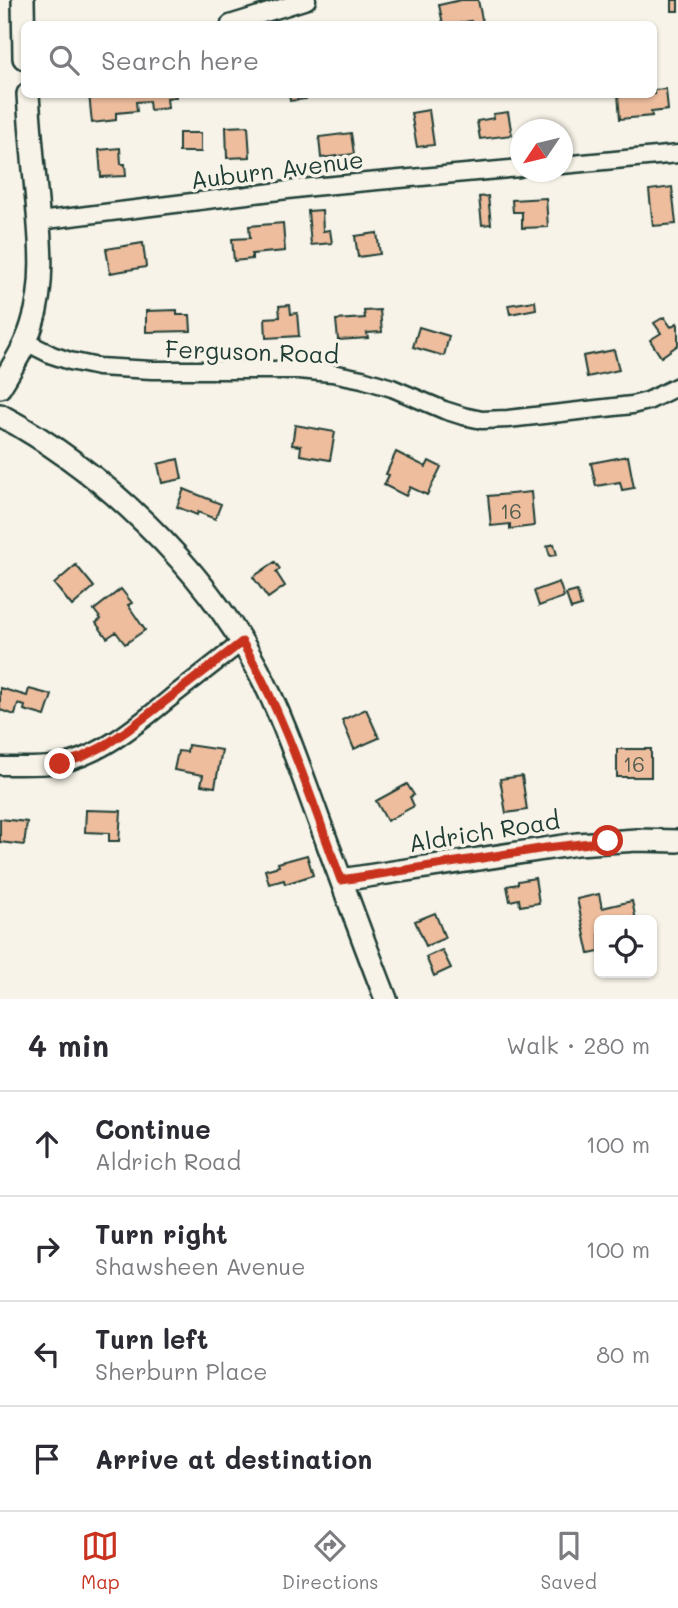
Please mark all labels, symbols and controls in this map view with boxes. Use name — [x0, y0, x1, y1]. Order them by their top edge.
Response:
search box — [21, 21, 657, 98]
icon: search — [45, 41, 83, 79]
text: Search here — [101, 43, 259, 77]
north arrow — [510, 119, 573, 182]
street label: Auburn Avenue — [189, 143, 365, 195]
street label: Ferguson Road — [164, 332, 340, 370]
house number: 16 — [500, 497, 522, 524]
route end — [44, 748, 75, 779]
house number: 16 — [623, 750, 645, 777]
street label: Aldrich Road — [406, 804, 562, 858]
route start — [592, 825, 623, 856]
map controls — [594, 915, 657, 978]
button: locate — [594, 915, 657, 978]
text: 4 min — [28, 1025, 109, 1065]
text: Walk · 280 m — [506, 1030, 650, 1060]
text: Continue — [95, 1112, 211, 1146]
icon: ahead — [28, 1125, 66, 1163]
text: 100 m — [586, 1129, 650, 1159]
text: Aldrich Road — [95, 1146, 241, 1176]
text: Turn right — [95, 1217, 228, 1251]
icon: right — [28, 1230, 66, 1268]
text: 100 m — [586, 1234, 650, 1264]
text: Shawsheen Avenue — [95, 1251, 305, 1281]
text: Turn left — [95, 1322, 208, 1356]
icon: left — [28, 1335, 66, 1373]
text: 80 m — [596, 1339, 650, 1369]
text: Sherburn Place — [95, 1356, 268, 1386]
icon: arrive — [28, 1440, 66, 1478]
text: Arrive at destination — [95, 1442, 372, 1476]
tab: Map — [81, 1527, 120, 1594]
tab: Directions — [282, 1527, 378, 1594]
tab: Saved — [541, 1527, 597, 1594]

